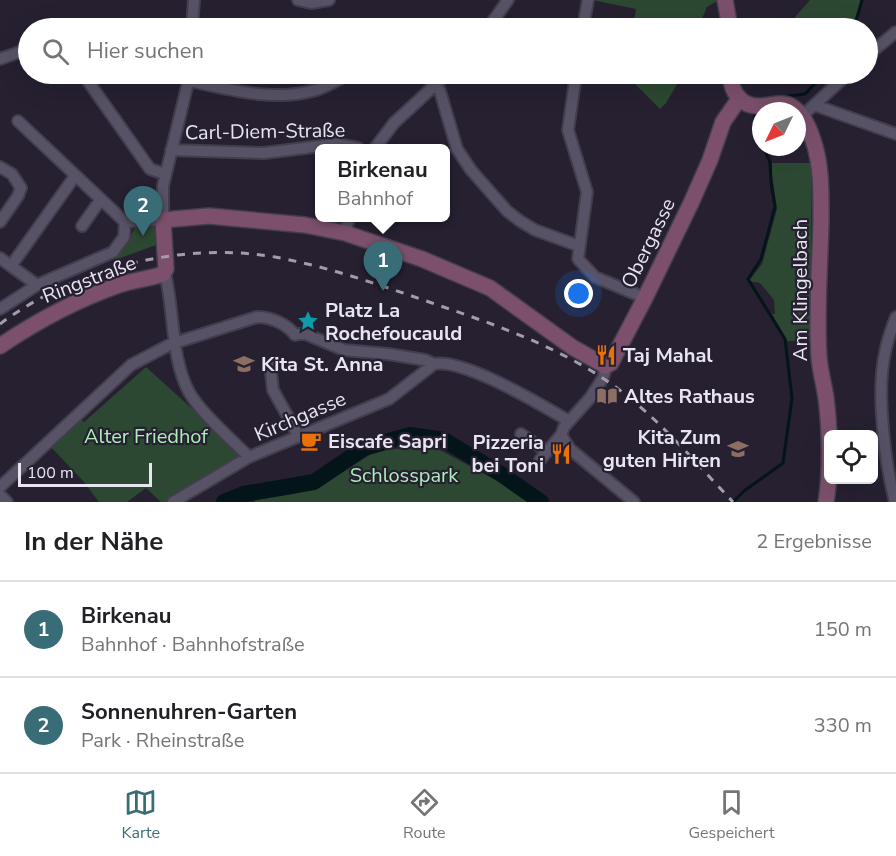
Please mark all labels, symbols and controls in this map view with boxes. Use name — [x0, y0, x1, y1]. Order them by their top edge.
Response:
search box — [18, 18, 878, 84]
icon: search — [39, 35, 72, 68]
text: Hier suchen — [87, 36, 204, 66]
north arrow — [752, 102, 806, 156]
street label: Carl-Diem-Straße — [185, 117, 345, 146]
popup — [315, 144, 450, 222]
text: Birkenau — [337, 155, 428, 185]
text: Bahnhof — [337, 185, 413, 212]
pin: 2 — [124, 186, 162, 236]
street label: Obergasse — [615, 194, 682, 293]
street label: Am Klingelbach — [787, 219, 814, 361]
pin: 1 — [364, 242, 403, 291]
street label: Ringstraße — [38, 249, 140, 310]
your location — [564, 279, 593, 308]
place label: Platz La Rochefoucauld — [325, 297, 462, 347]
place icon: Platz La Rochefoucauld — [296, 309, 320, 333]
place label: Taj Mahal — [623, 342, 713, 369]
restaurant icon: Taj Mahal — [594, 343, 618, 367]
place label: Kita St. Anna — [261, 351, 384, 378]
school or university icon: Kita St. Anna — [232, 352, 256, 376]
place label: Altes Rathaus — [624, 383, 755, 410]
library icon: Altes Rathaus — [595, 384, 619, 408]
street label: Kirchgasse — [250, 385, 350, 448]
park label: Alter Friedhof — [84, 423, 208, 450]
place label: Kita Zum guten Hirten — [603, 424, 721, 474]
place label: Eiscafe Sapri — [328, 428, 447, 455]
cafe icon: Eiscafe Sapri — [299, 429, 323, 453]
place label: Pizzeria bei Toni — [471, 429, 544, 479]
map controls — [824, 430, 878, 484]
button: locate — [824, 430, 878, 484]
school or university icon: Kita Zum guten Hirten — [726, 437, 750, 461]
restaurant icon: Pizzeria bei Toni — [549, 442, 573, 466]
scale bar — [18, 460, 152, 487]
text: 100 m — [27, 462, 74, 484]
park label: Schlosspark — [350, 462, 459, 489]
text: In der Nähe — [24, 524, 163, 559]
text: 2 Ergebnisse — [756, 528, 872, 555]
text: Birkenau — [81, 601, 172, 631]
text: 1 — [38, 616, 50, 643]
text: 150 m — [814, 616, 872, 643]
text: Bahnhof · Bahnhofstraße — [81, 631, 305, 658]
text: Sonnenuhren-Garten — [81, 697, 297, 727]
text: 2 — [38, 712, 50, 739]
text: 330 m — [814, 712, 872, 739]
text: Park · Rheinstraße — [81, 727, 244, 754]
tab: Karte — [121, 786, 160, 844]
tab: Route — [403, 786, 445, 844]
tab: Gespeichert — [688, 786, 775, 844]

